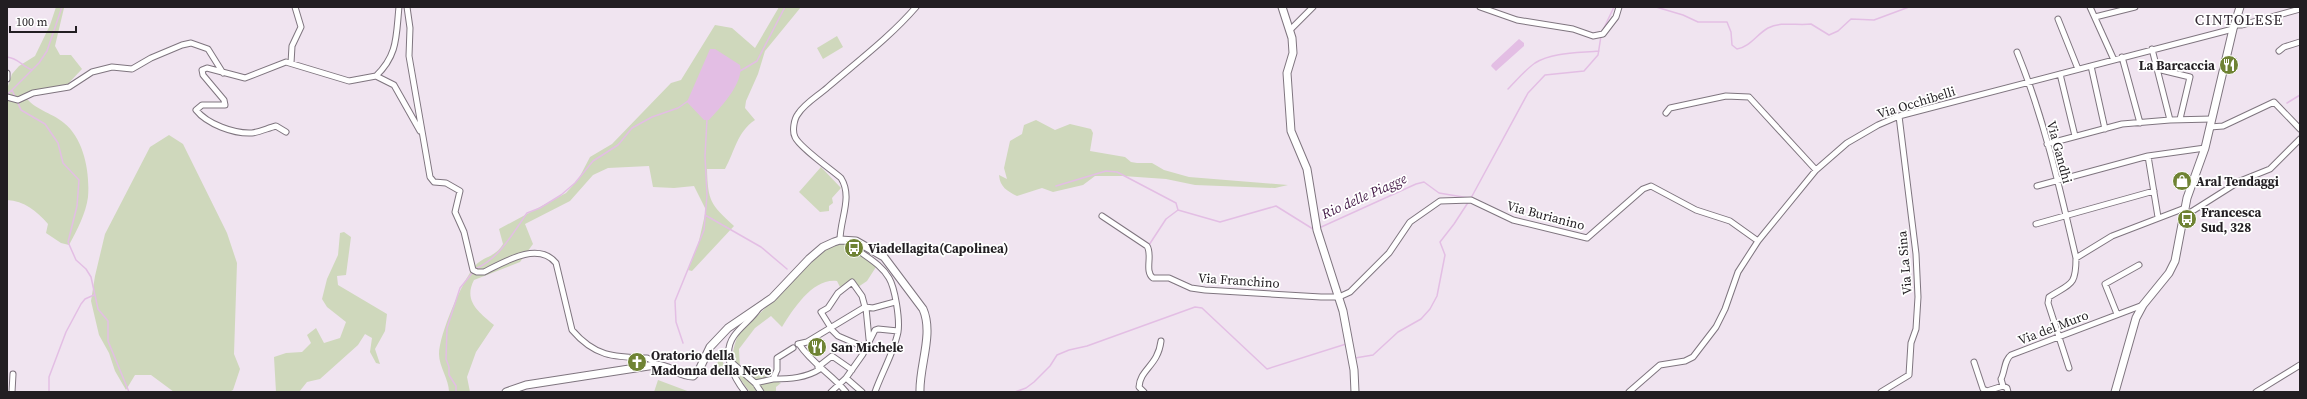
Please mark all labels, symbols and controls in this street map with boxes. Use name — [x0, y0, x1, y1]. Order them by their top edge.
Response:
scale bar — [10, 8, 76, 34]
district label: CINTOLESE — [2195, 9, 2283, 30]
text: 100 m — [16, 14, 48, 30]
restaurant icon: La Barcaccia — [2218, 54, 2240, 76]
place label: La Barcaccia — [2139, 57, 2215, 74]
street label: Via Occhibelli — [1875, 82, 1957, 122]
street label: Via Gandhi — [2043, 119, 2076, 185]
water label: Rio delle Piagge — [1317, 168, 1410, 224]
shop icon: Aral Tendaggi — [2171, 170, 2193, 192]
place label: Aral Tendaggi — [2196, 173, 2279, 190]
street label: Via Burianino — [1505, 197, 1587, 234]
place label: Francesca Sud, 328 — [2201, 204, 2262, 236]
bus stop icon: Francesca Sud, 328 — [2176, 208, 2198, 230]
street label: Via La Sina — [1893, 230, 1916, 296]
bus stop icon: Viadellagita(Capolinea) — [843, 237, 865, 259]
place label: Viadellagita(Capolinea) — [868, 240, 1009, 257]
street label: Via Franchino — [1198, 269, 1280, 292]
street label: Via del Muro — [2015, 306, 2091, 349]
restaurant icon: San Michele — [806, 336, 828, 358]
place label: San Michele — [831, 339, 904, 356]
place label: Oratorio della Madonna della Neve — [651, 347, 771, 379]
church icon: Oratorio della Madonna della Neve — [626, 351, 648, 373]

